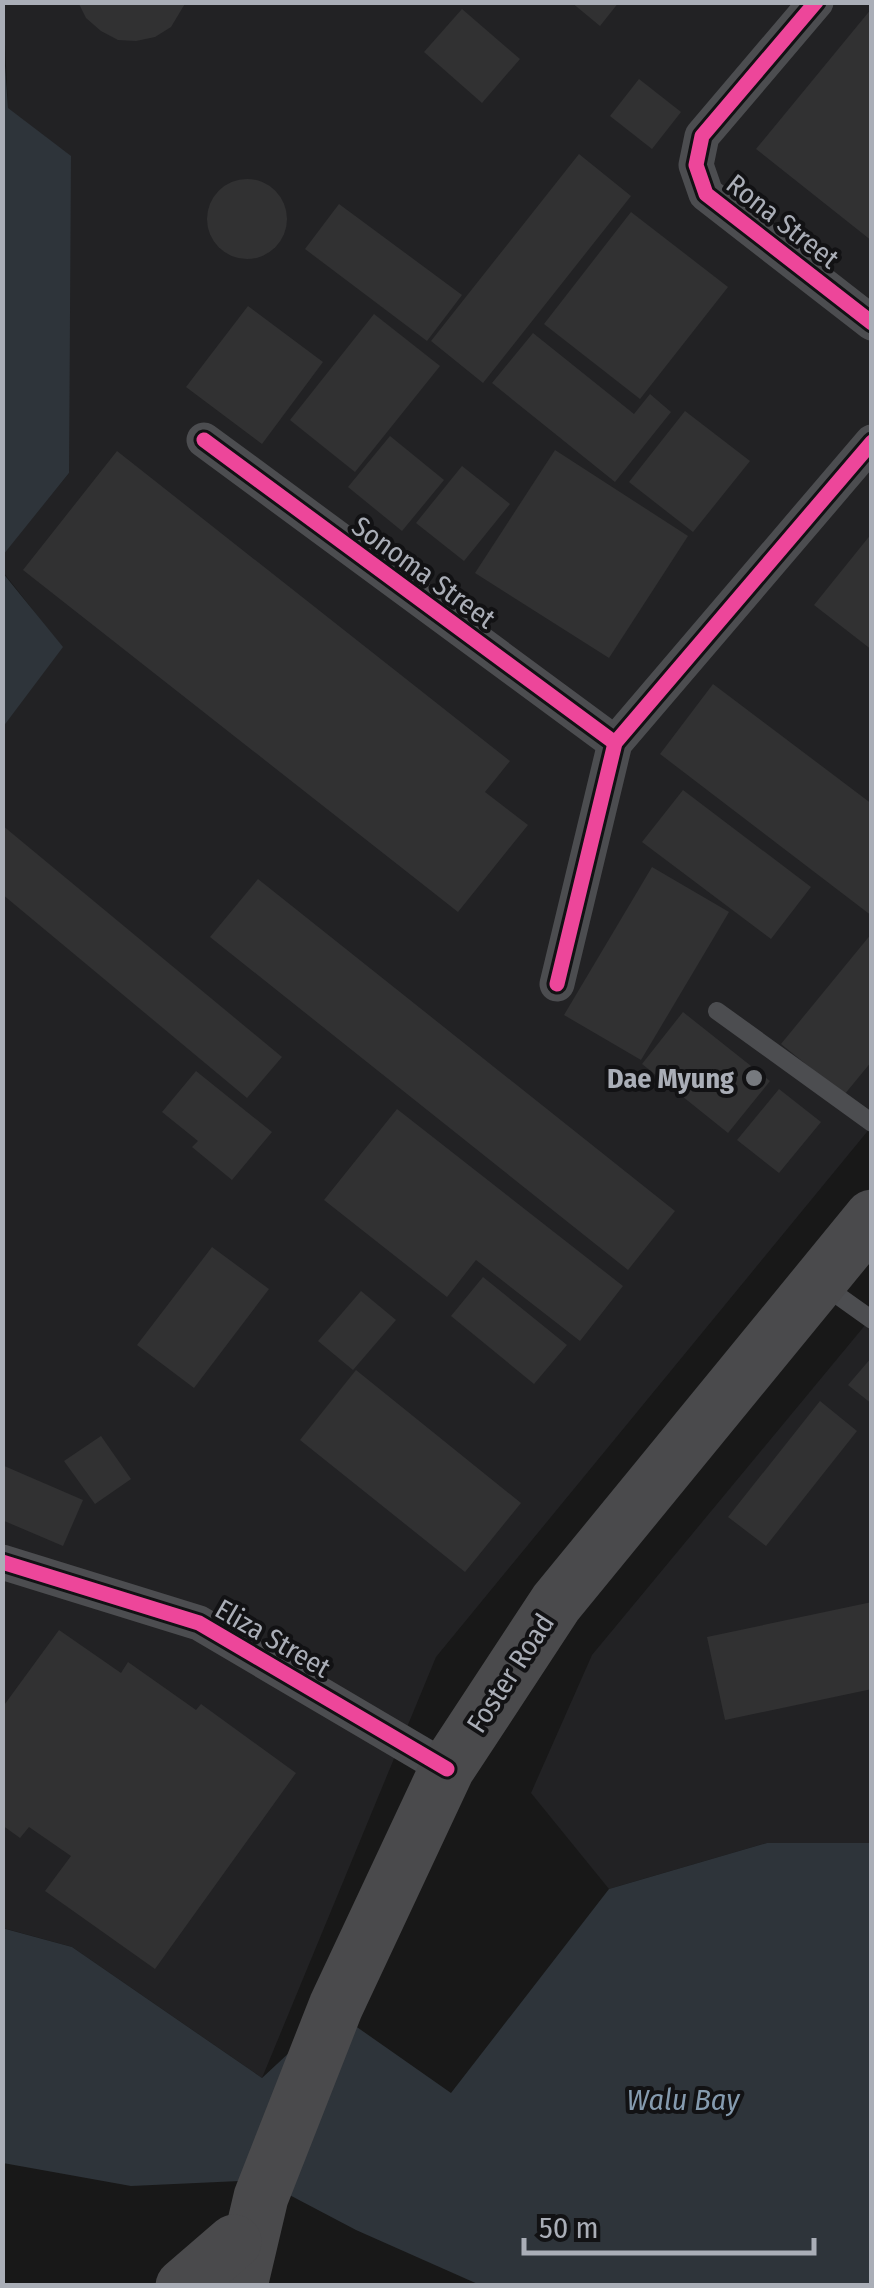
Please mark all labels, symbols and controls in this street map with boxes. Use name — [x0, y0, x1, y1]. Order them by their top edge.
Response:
street label: Rona Street — [720, 167, 846, 276]
street label: Sonoma Street — [346, 509, 502, 636]
place label: Dae Myung — [607, 1062, 734, 1095]
marker: Dae Myung — [743, 1067, 765, 1089]
street label: Eliza Street — [209, 1592, 337, 1685]
street label: Foster Road — [460, 1608, 561, 1739]
water label: Walu Bay — [626, 2082, 741, 2118]
scale bar — [524, 2193, 814, 2255]
text: 50 m — [539, 2210, 599, 2246]

